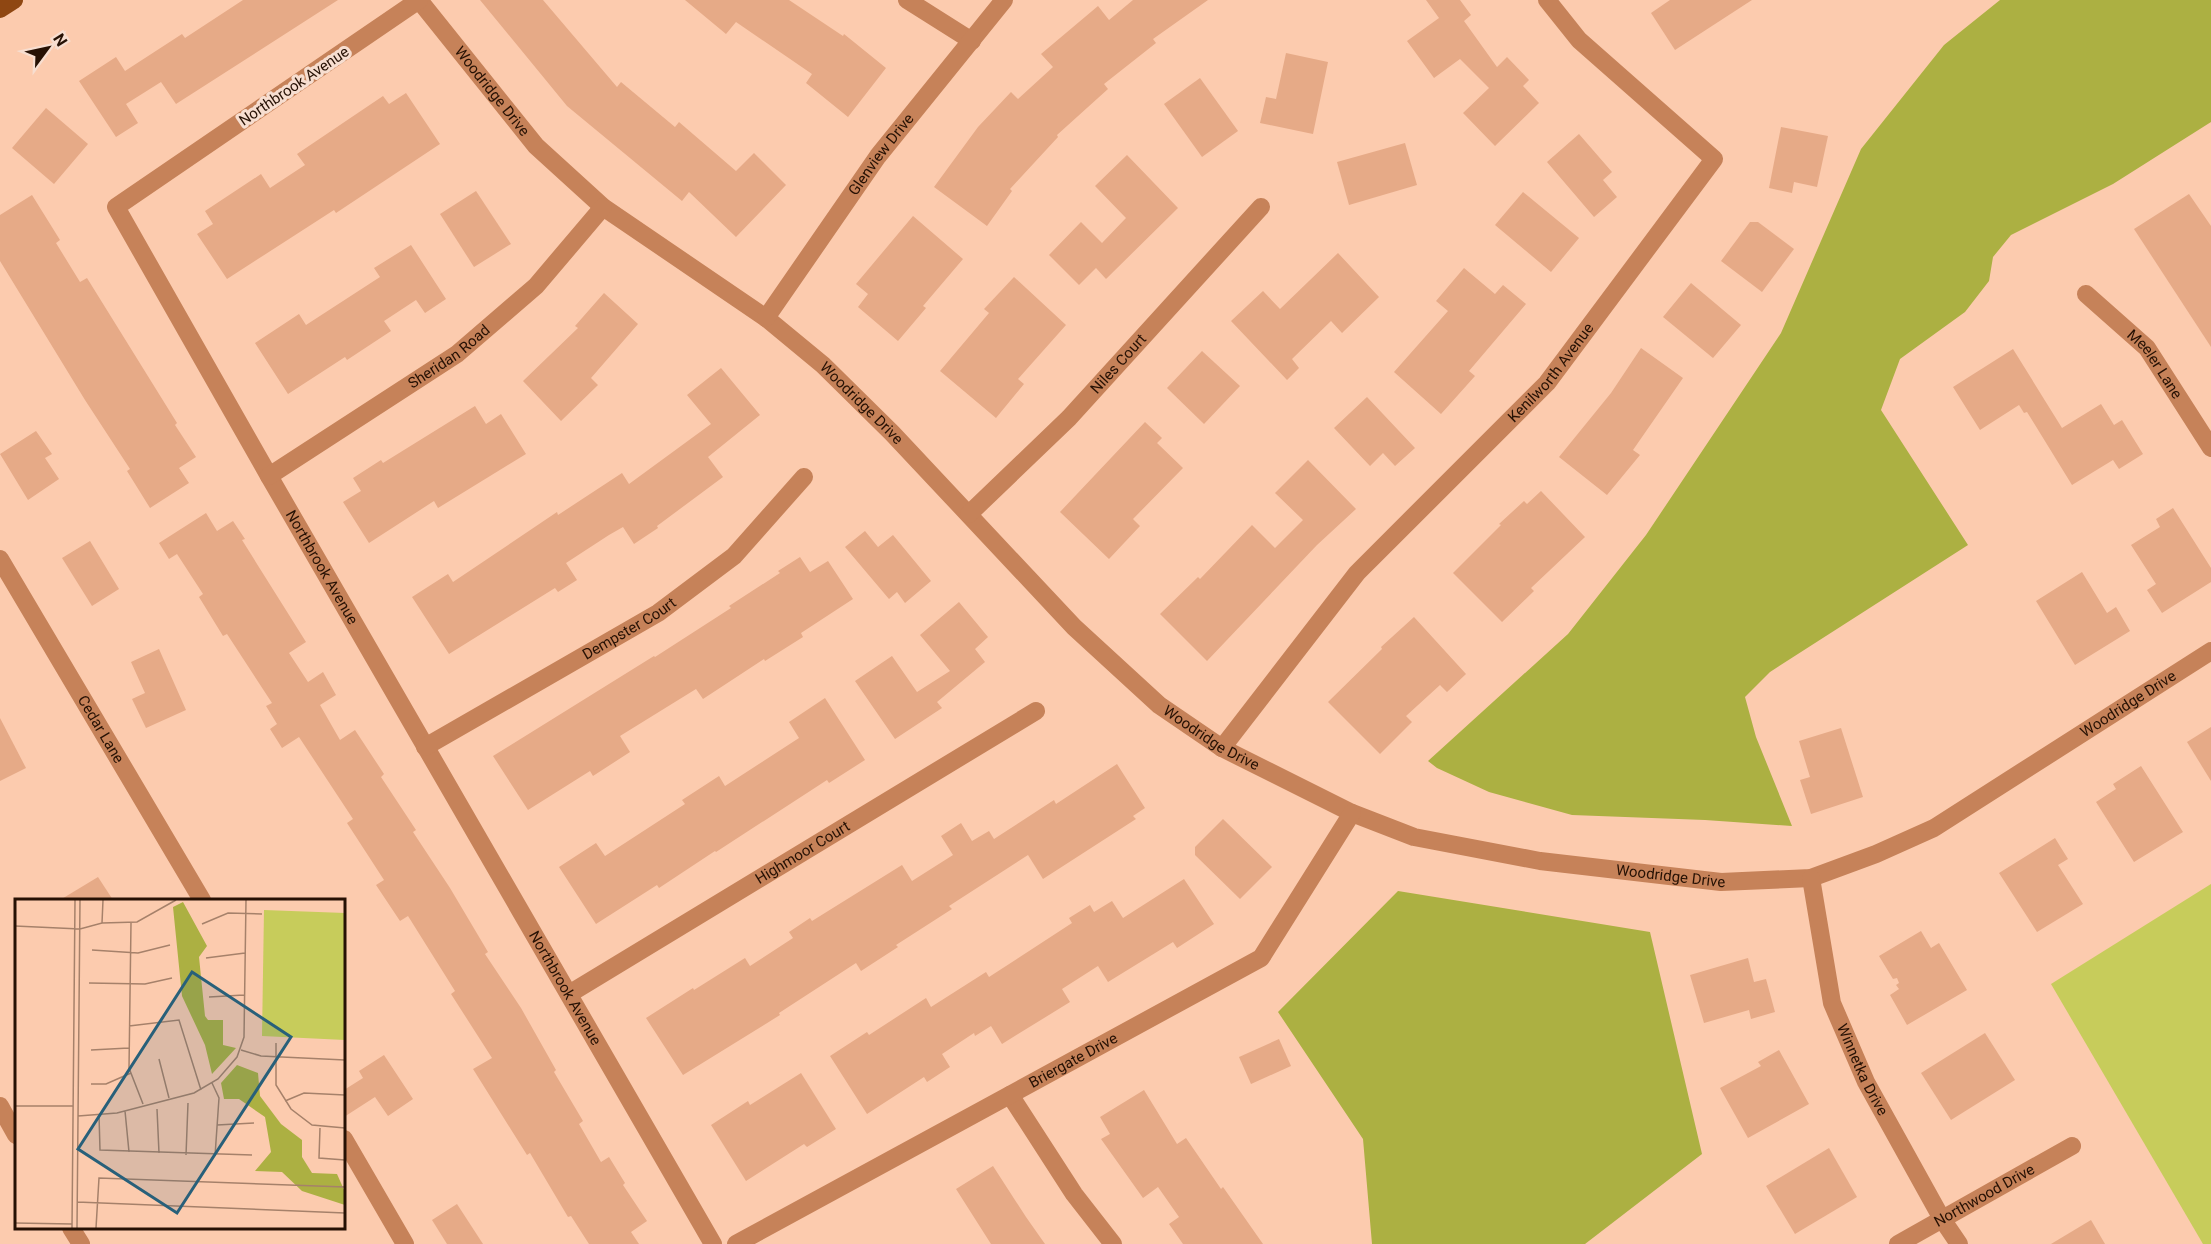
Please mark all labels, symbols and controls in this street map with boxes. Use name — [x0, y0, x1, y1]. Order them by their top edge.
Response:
north arrow — [18, 18, 78, 78]
text: N — [49, 30, 71, 50]
street label: Northbrook Avenue — [236, 43, 352, 129]
street label: Woodridge Drive — [451, 43, 534, 140]
street label: Glenview Drive — [845, 110, 918, 199]
street label: Kenilworth Avenue — [1504, 320, 1597, 426]
street label: Sheridan Road — [405, 321, 493, 392]
street label: Meeler Lane — [2123, 326, 2186, 402]
street label: Niles Court — [1087, 330, 1150, 397]
street label: Woodridge Drive — [816, 358, 907, 448]
street label: Northbrook Avenue — [282, 507, 362, 628]
street label: Dempster Court — [579, 594, 680, 664]
street label: Woodridge Drive — [2077, 667, 2179, 741]
street label: Cedar Lane — [74, 692, 128, 767]
street label: Woodridge Drive — [1160, 702, 1262, 774]
street label: Highmoor Court — [752, 817, 853, 888]
street label: Woodridge Drive — [1615, 861, 1726, 891]
inset map — [15, 899, 345, 1229]
street label: Northbrook Avenue — [525, 928, 605, 1048]
street label: Winnetka Drive — [1833, 1021, 1892, 1119]
street label: Briergate Drive — [1026, 1029, 1121, 1092]
street label: Northwood Drive — [1931, 1160, 2038, 1231]

